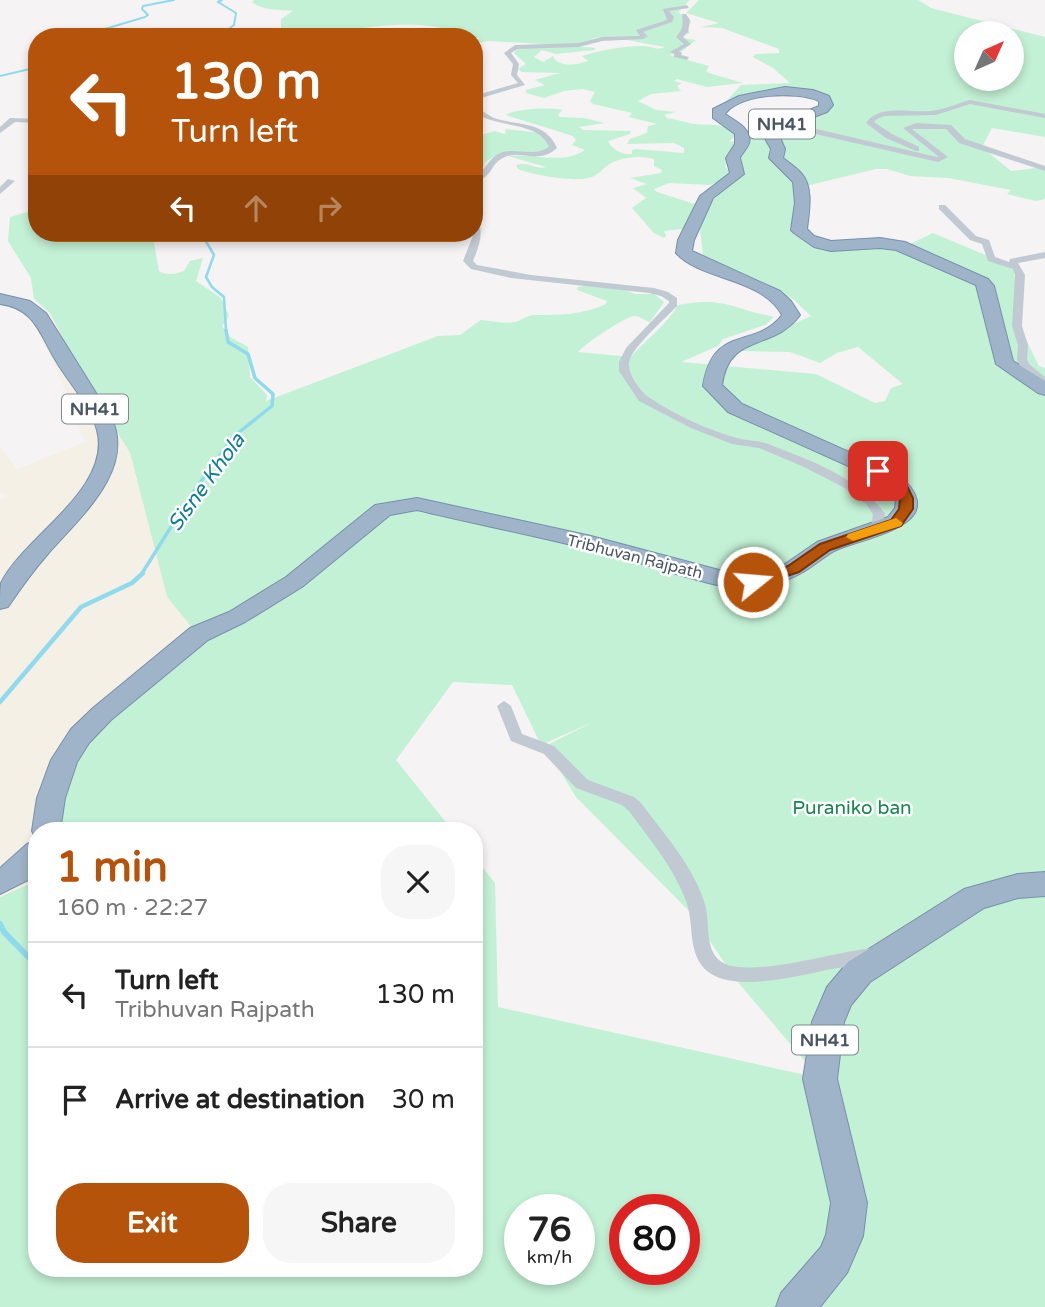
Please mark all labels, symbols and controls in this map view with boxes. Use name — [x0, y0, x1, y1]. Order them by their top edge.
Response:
north arrow — [954, 21, 1024, 91]
map controls — [954, 21, 1024, 91]
text: 130 m — [171, 53, 321, 112]
icon: left — [56, 56, 147, 147]
road number: NH41 — [749, 110, 815, 139]
text: Turn left — [171, 113, 298, 151]
icon: left — [164, 189, 202, 227]
icon: ahead — [237, 189, 275, 227]
icon: right — [310, 189, 348, 227]
road number: NH41 — [62, 394, 128, 424]
water label: Sisne Khola — [163, 428, 251, 536]
pin — [848, 441, 908, 501]
icon: arrive — [859, 452, 897, 490]
street label: Tribhuvan Rajpath — [565, 530, 705, 583]
position arrow — [716, 545, 790, 619]
park label: Puraniko ban — [792, 797, 912, 819]
text: 1 min — [56, 842, 168, 893]
button: close — [381, 845, 455, 919]
text: 160 m · 22:27 — [56, 894, 208, 922]
text: Turn left — [115, 965, 218, 996]
icon: left — [56, 976, 94, 1014]
text: 130 m — [375, 979, 455, 1010]
text: Tribhuvan Rajpath — [115, 996, 315, 1024]
road number: NH41 — [792, 1026, 858, 1055]
icon: arrive — [56, 1081, 94, 1119]
text: Arrive at destination — [115, 1084, 365, 1115]
text: 30 m — [392, 1084, 455, 1115]
button: Exit — [56, 1183, 249, 1263]
button: Share — [263, 1183, 455, 1263]
speed limit sign: 80 — [609, 1194, 700, 1285]
text: 76 — [528, 1209, 571, 1251]
text: km/h — [527, 1246, 572, 1268]

